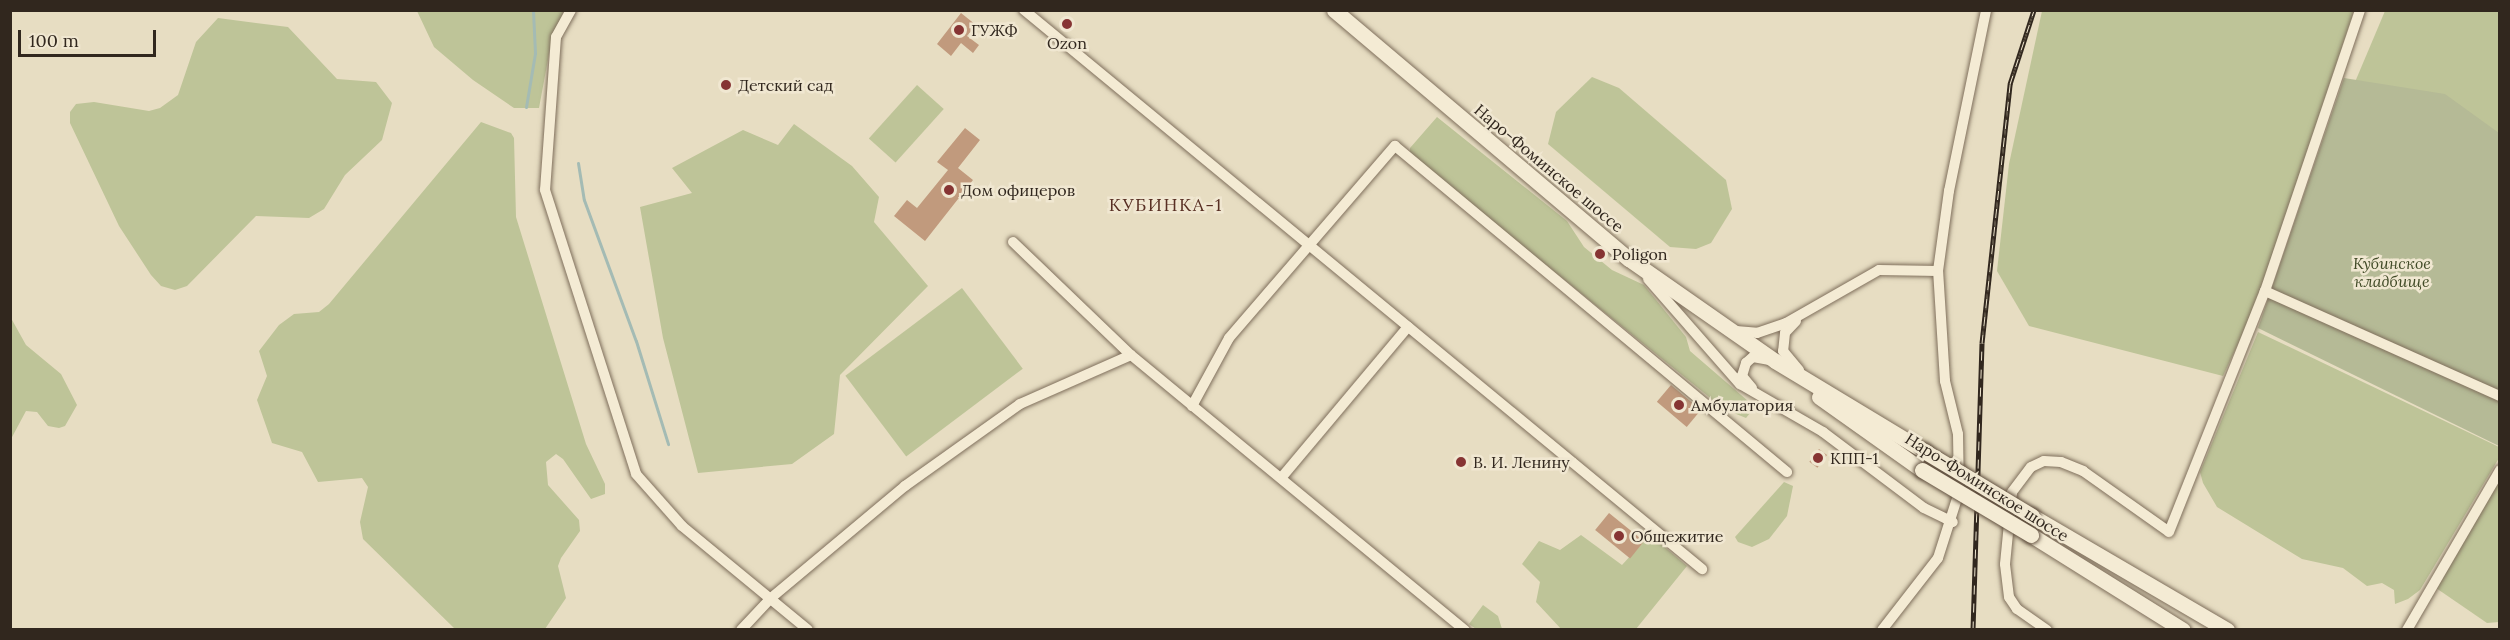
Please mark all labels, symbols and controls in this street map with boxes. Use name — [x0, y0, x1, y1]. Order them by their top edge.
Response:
marker: Ozon — [1060, 17, 1074, 31]
scale bar — [21, 18, 159, 56]
place label: ГУЖФ — [971, 20, 1018, 40]
marker: ГУЖФ — [952, 23, 966, 37]
text: 100 m — [29, 29, 79, 52]
place label: Ozon — [1047, 33, 1087, 53]
place label: Детский сад — [738, 75, 833, 95]
marker: Детский сад — [719, 78, 733, 92]
street label: Наро-Фоминское шоссе — [1470, 100, 1628, 236]
place label: Дом офицеров — [961, 180, 1075, 200]
marker: Дом офицеров — [942, 183, 956, 197]
district label: КУБИНКА-1 — [1109, 194, 1223, 216]
place label: Poligon — [1612, 244, 1668, 264]
marker: Poligon — [1593, 247, 1607, 261]
park label: Кубинское кладбище — [2353, 253, 2431, 291]
place label: Амбулатория — [1691, 395, 1793, 415]
marker: Амбулатория — [1672, 398, 1686, 412]
street label: Наро-Фоминское шоссе — [1902, 429, 2072, 545]
place label: КПП-1 — [1830, 448, 1878, 468]
marker: КПП-1 — [1811, 451, 1825, 465]
place label: В. И. Ленину — [1473, 452, 1570, 472]
marker: В. И. Ленину — [1454, 455, 1468, 469]
place label: Общежитие — [1631, 526, 1724, 546]
marker: Общежитие — [1612, 529, 1626, 543]

